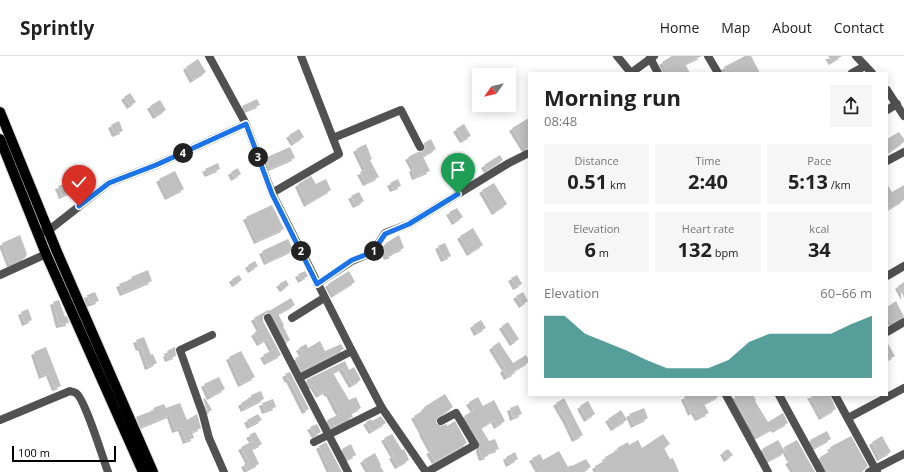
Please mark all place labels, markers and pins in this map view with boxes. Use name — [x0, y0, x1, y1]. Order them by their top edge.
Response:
pin: 4 — [173, 143, 193, 163]
pin: 3 — [248, 147, 268, 167]
pin — [441, 153, 475, 194]
pin — [62, 165, 96, 206]
pin: 2 — [291, 241, 311, 261]
pin: 1 — [364, 241, 384, 261]

